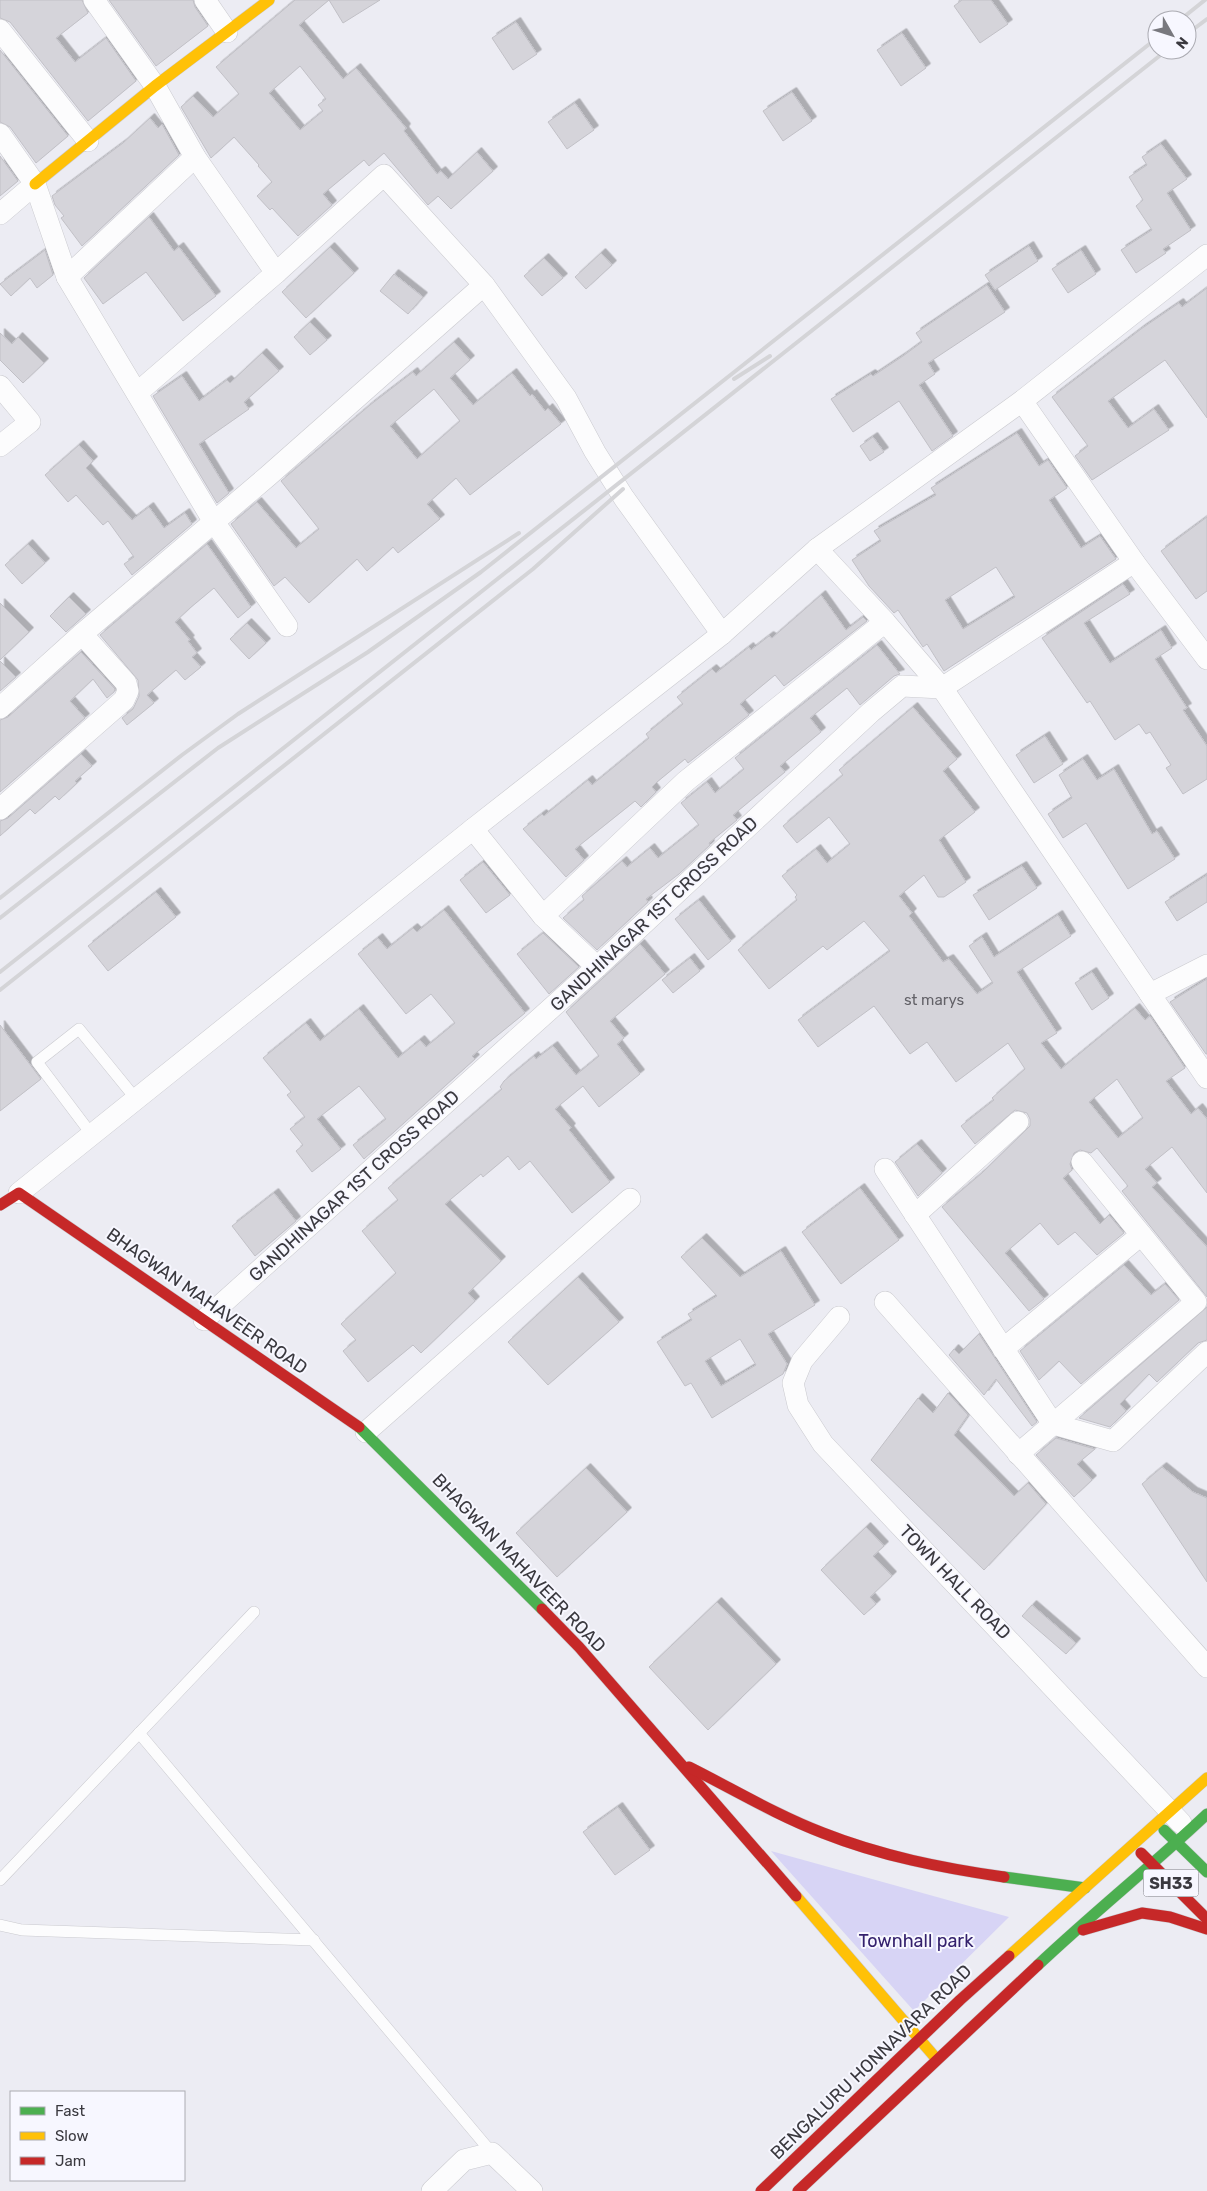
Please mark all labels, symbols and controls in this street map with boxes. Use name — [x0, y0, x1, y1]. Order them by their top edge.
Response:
north arrow — [1147, 10, 1197, 60]
text: N — [1172, 34, 1191, 52]
street label: GANDHINAGAR 1ST CROSS ROAD — [546, 812, 762, 1016]
house number: st marys — [904, 991, 964, 1009]
street label: GANDHINAGAR 1ST CROSS ROAD — [244, 1086, 464, 1286]
street label: BHAGWAN MAHAVEER ROAD — [102, 1223, 312, 1379]
street label: BHAGWAN MAHAVEER ROAD — [428, 1469, 610, 1657]
street label: TOWN HALL ROAD — [895, 1520, 1015, 1644]
road number: SH33 — [1144, 1870, 1198, 1896]
park label: Townhall park — [859, 1930, 974, 1952]
street label: BENGALURU HONNAVARA ROAD — [766, 1960, 976, 2164]
legend — [10, 2091, 185, 2181]
text: Fast — [55, 2102, 85, 2120]
text: Slow — [55, 2127, 88, 2145]
text: Jam — [55, 2152, 86, 2170]

